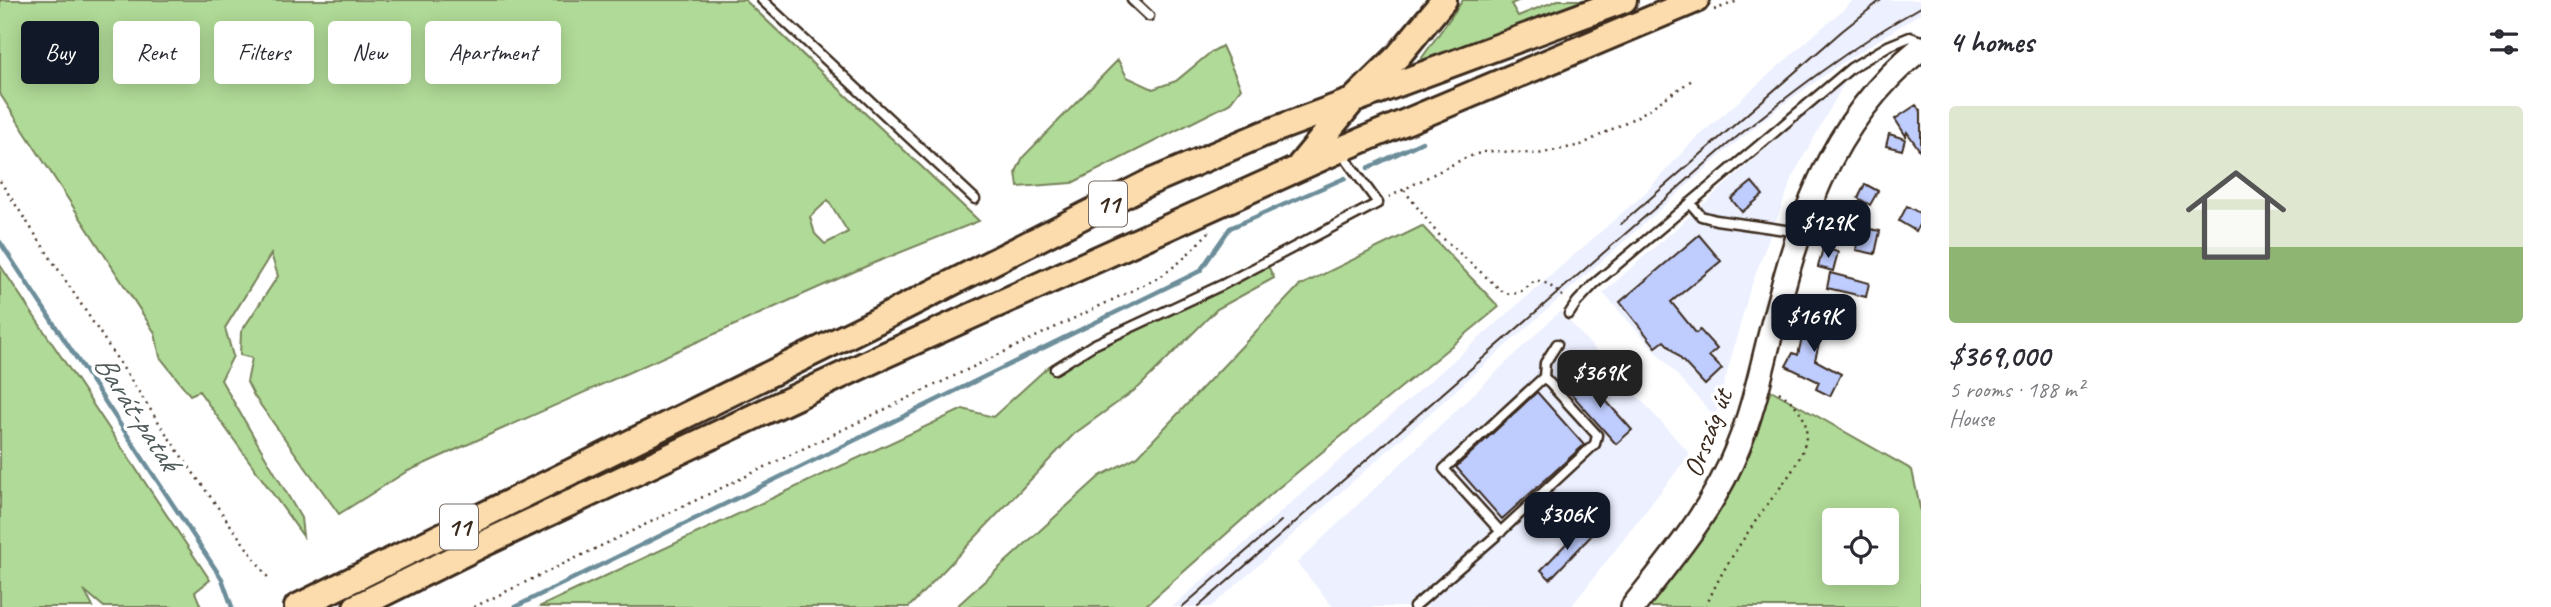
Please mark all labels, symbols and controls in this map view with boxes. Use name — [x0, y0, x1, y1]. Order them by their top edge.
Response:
chip: Buy — [21, 21, 99, 84]
chip: Rent — [113, 21, 200, 84]
chip: Filters — [214, 21, 314, 84]
chip: New — [328, 21, 411, 84]
chip: Apartment — [425, 21, 561, 84]
text: 4 homes — [1949, 23, 2034, 61]
icon: filters — [2485, 23, 2523, 61]
icon: home — [2173, 152, 2299, 278]
road number: 11 — [1089, 182, 1127, 226]
pin: $129K — [1779, 201, 1877, 260]
text: $129K — [1802, 208, 1854, 237]
pin: $169K — [1765, 294, 1863, 354]
text: $169K — [1787, 302, 1841, 331]
text: $369,000 — [1949, 337, 2050, 375]
water label: Barát-patak — [86, 347, 192, 482]
pin: $369K — [1551, 350, 1649, 410]
text: $369K — [1573, 358, 1627, 387]
text: 5 rooms · 188 m² — [1949, 375, 2084, 404]
street label: Ország út — [1675, 382, 1741, 482]
text: House — [1949, 404, 1994, 433]
pin: $306K — [1518, 492, 1616, 552]
text: $306K — [1540, 500, 1594, 529]
road number: 11 — [440, 505, 478, 550]
map controls — [1822, 508, 1899, 585]
button: locate — [1822, 508, 1899, 585]

